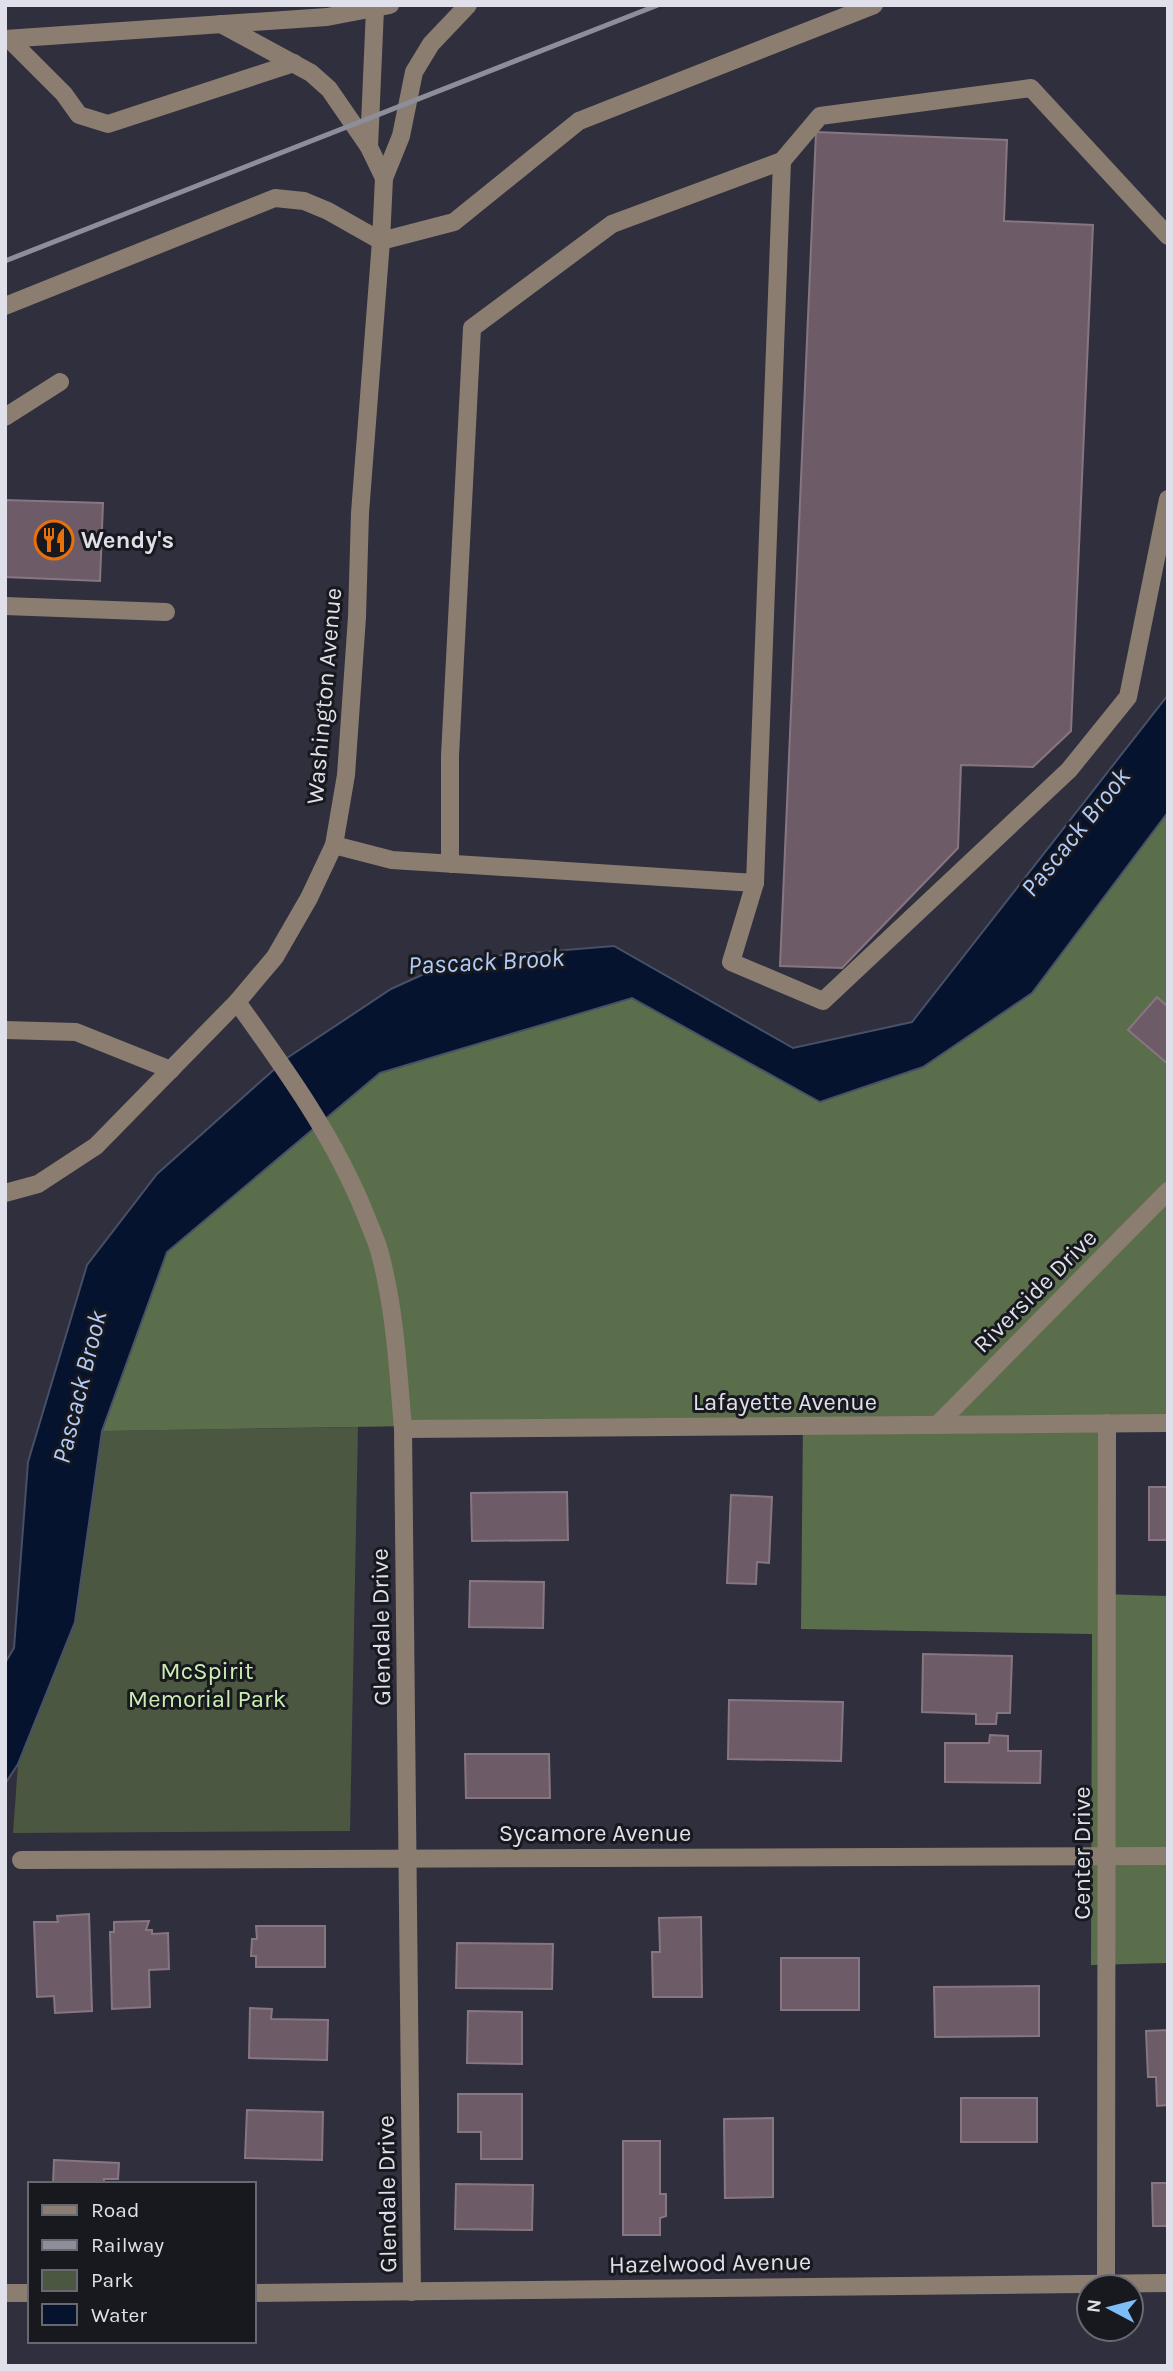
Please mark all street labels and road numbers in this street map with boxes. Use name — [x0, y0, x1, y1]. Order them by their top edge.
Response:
street label: Washington Avenue — [301, 586, 347, 806]
street label: Riverside Drive — [967, 1223, 1103, 1359]
street label: Lafayette Avenue — [693, 1388, 877, 1416]
street label: Glendale Drive — [366, 1548, 396, 1706]
street label: Center Drive — [1068, 1786, 1096, 1920]
street label: Sycamore Avenue — [499, 1819, 691, 1847]
street label: Glendale Drive — [372, 2115, 402, 2273]
street label: Hazelwood Avenue — [609, 2247, 811, 2279]

